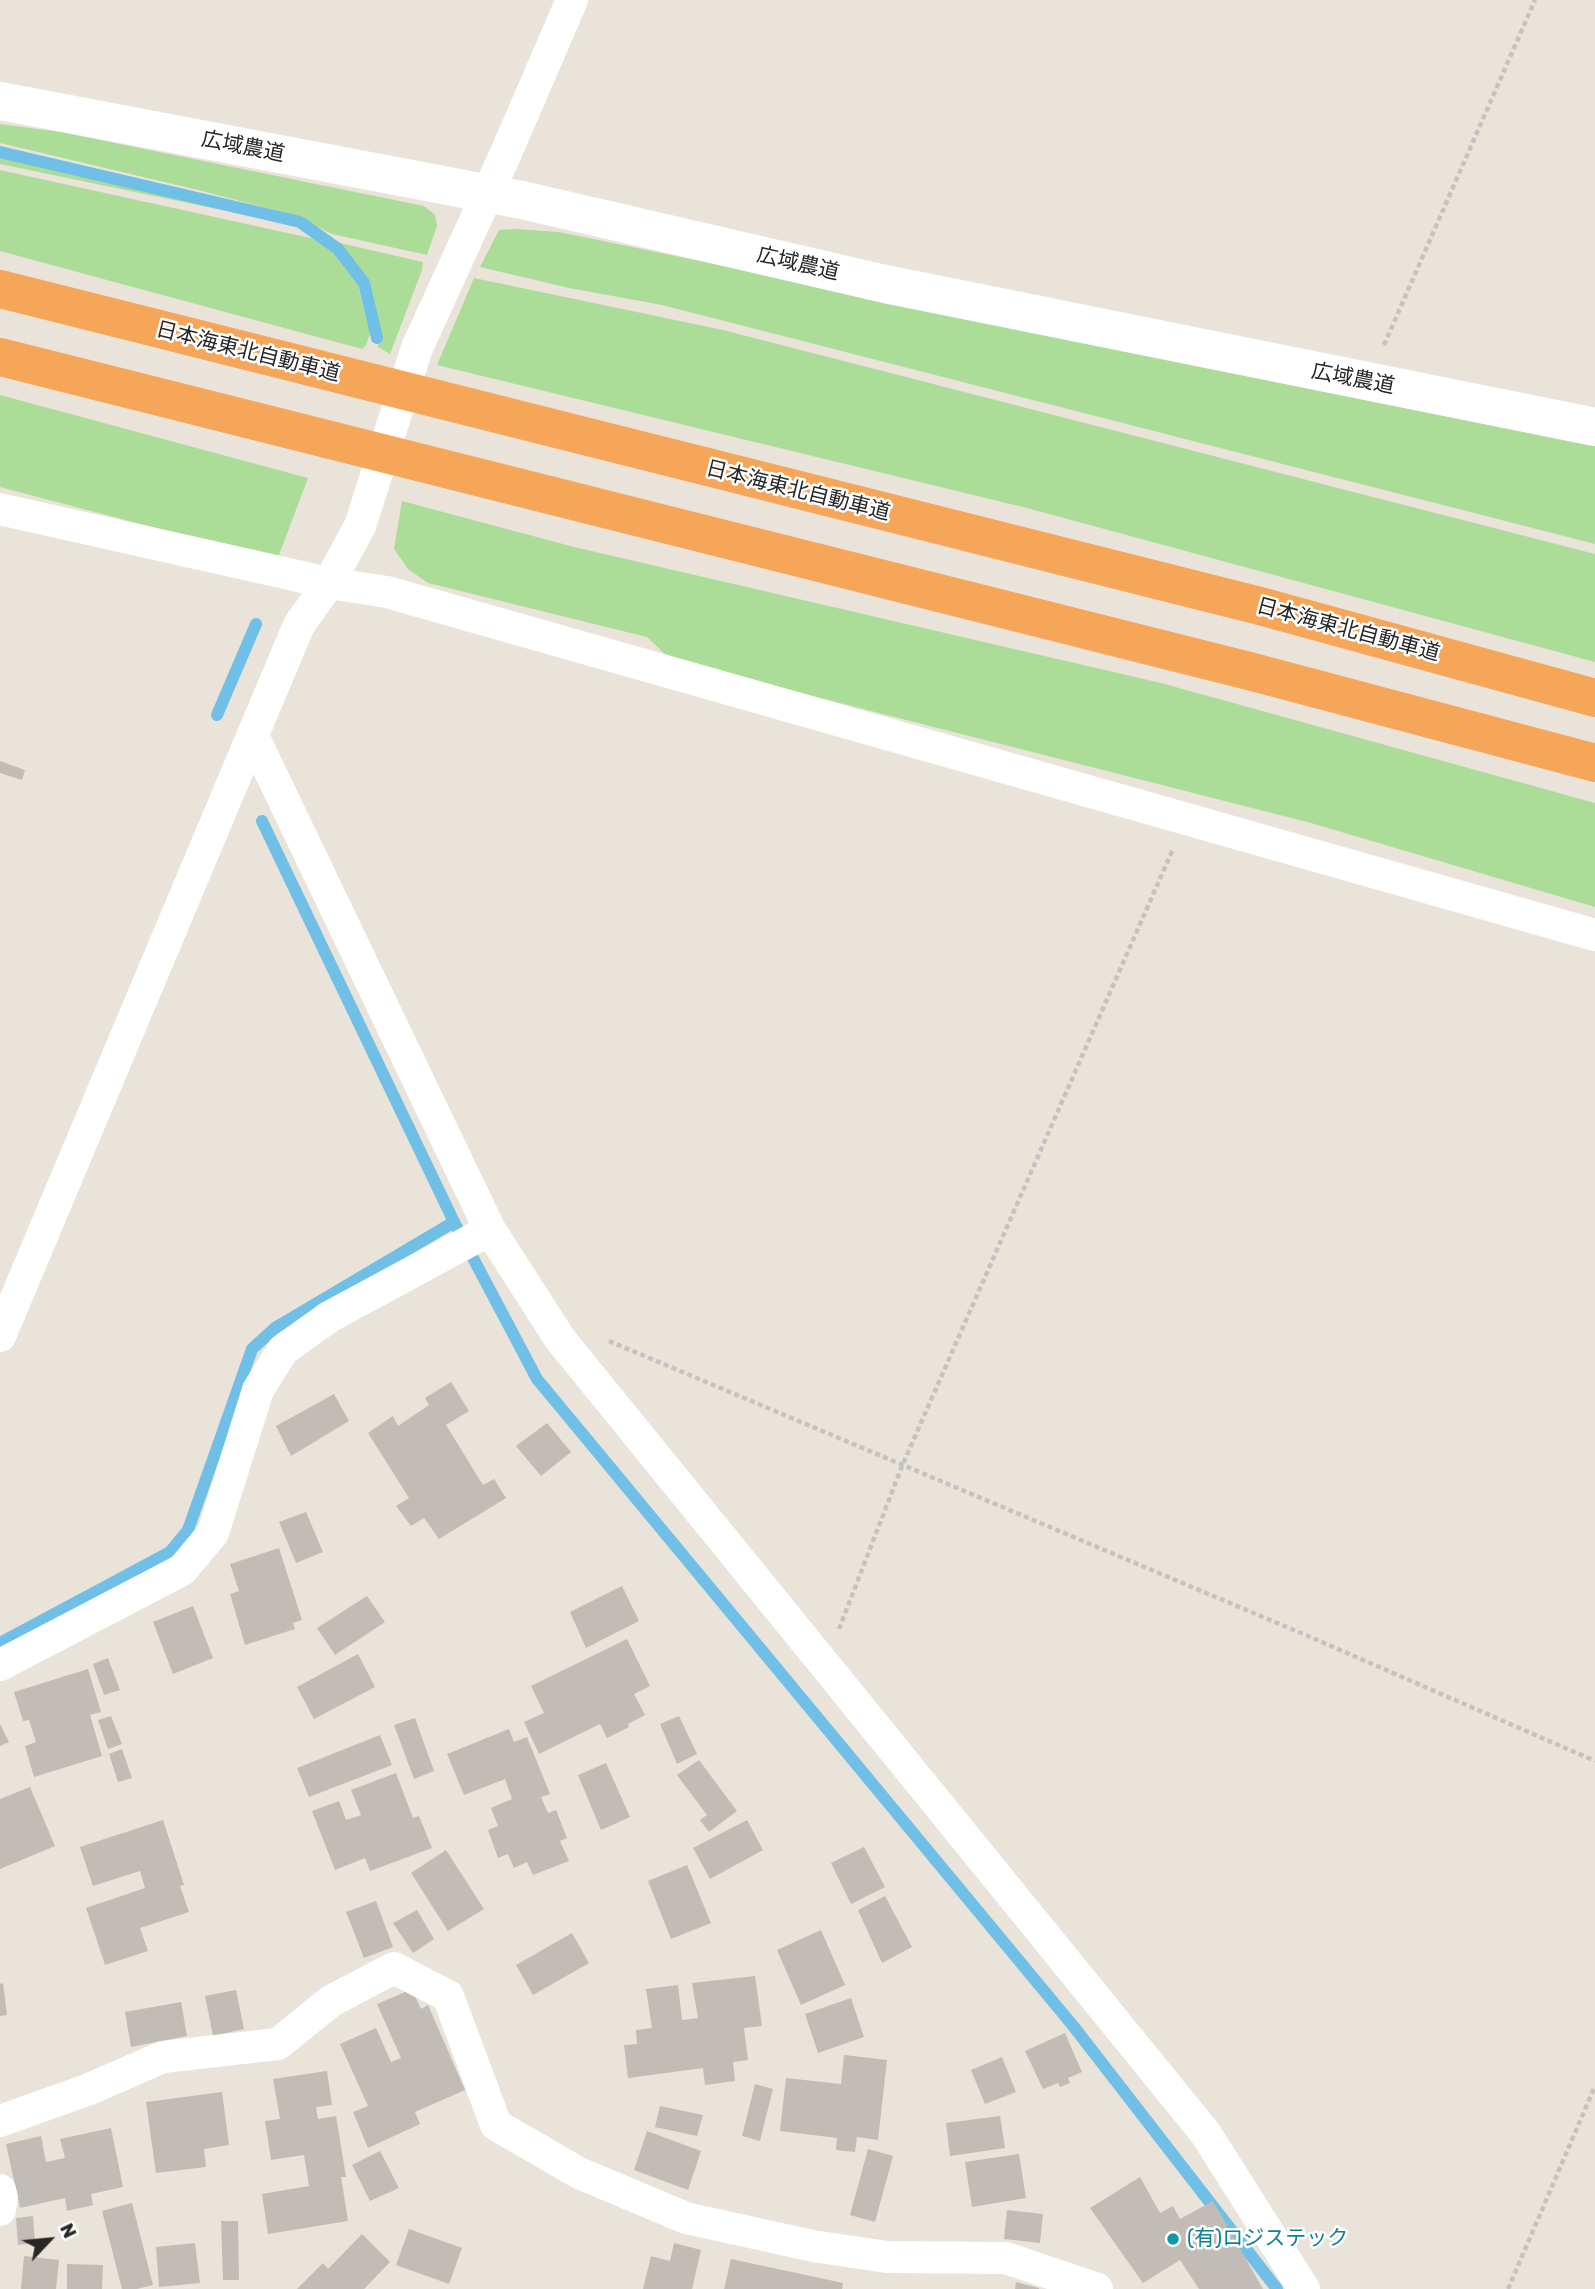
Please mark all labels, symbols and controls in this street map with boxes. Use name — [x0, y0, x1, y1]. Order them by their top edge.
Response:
street label: 広域農道 — [199, 127, 287, 167]
street label: 広域農道 — [754, 242, 842, 286]
street label: 日本海東北自動車道 — [153, 317, 343, 387]
street label: 広域農道 — [1309, 359, 1397, 399]
street label: 日本海東北自動車道 — [703, 456, 893, 526]
street label: 日本海東北自動車道 — [1253, 593, 1443, 667]
north arrow — [14, 2205, 84, 2275]
text: N — [55, 2219, 82, 2242]
place label: (有)ロジステック — [1187, 2226, 1348, 2252]
marker: (有)ロジステック — [1165, 2231, 1181, 2247]

